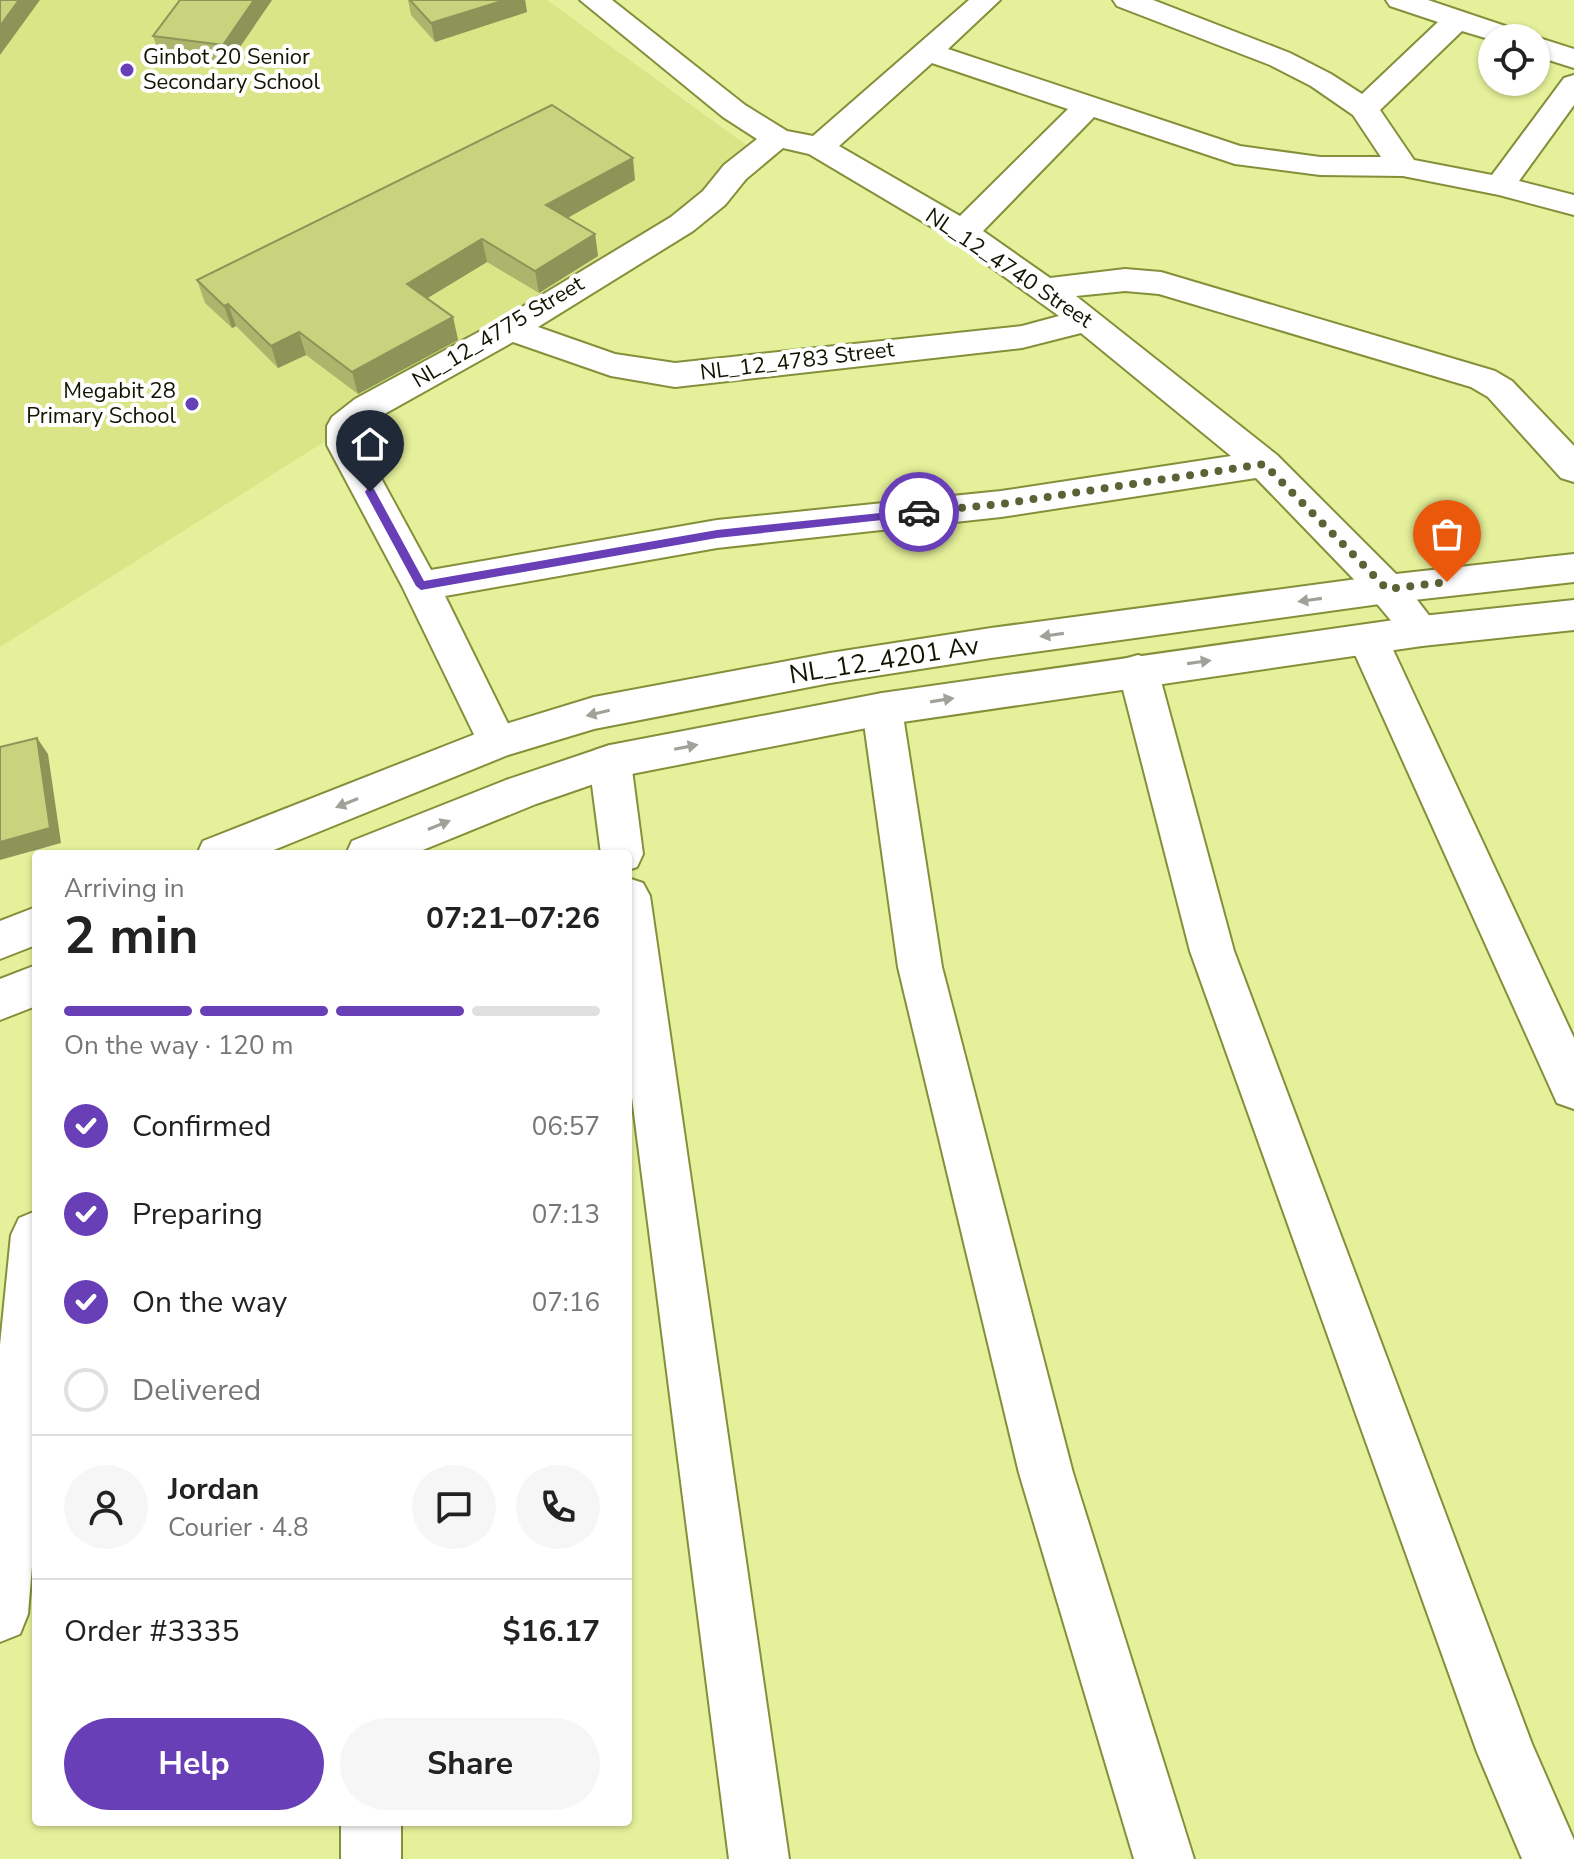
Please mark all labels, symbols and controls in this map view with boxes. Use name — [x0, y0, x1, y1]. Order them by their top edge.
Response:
map controls — [1478, 24, 1550, 96]
button: locate — [1478, 24, 1550, 96]
place label: Ginbot 20 Senior Secondary School — [143, 42, 321, 97]
marker: Ginbot 20 Senior Secondary School — [118, 61, 136, 79]
street label: NL_12_4740 Street — [920, 201, 1099, 335]
street label: NL_12_4775 Street — [407, 269, 590, 395]
street label: NL_12_4783 Street — [698, 334, 896, 388]
place label: Megabit 28 Primary School — [26, 376, 176, 431]
marker: Megabit 28 Primary School — [183, 395, 201, 413]
pin — [336, 410, 404, 492]
icon: home — [348, 422, 392, 466]
courier — [879, 472, 959, 552]
icon: car — [897, 490, 941, 534]
pin — [1413, 500, 1481, 582]
icon: bag — [1425, 512, 1469, 556]
one-way arrow — [1297, 593, 1322, 606]
street label: NL_12_4201 Av — [787, 628, 982, 692]
one-way arrow — [1039, 629, 1064, 642]
one-way arrow — [1187, 655, 1212, 668]
one-way arrow — [930, 693, 955, 706]
one-way arrow — [586, 707, 611, 720]
one-way arrow — [674, 741, 699, 753]
one-way arrow — [335, 796, 359, 809]
one-way arrow — [427, 818, 451, 831]
text: Arriving in — [64, 871, 185, 906]
text: 07:21–07:26 — [426, 898, 600, 939]
text: 2 min — [64, 900, 199, 971]
text: On the way · 120 m — [64, 1028, 293, 1063]
icon: check — [64, 1104, 108, 1148]
text: Confirmed — [132, 1106, 272, 1147]
text: 06:57 — [532, 1109, 600, 1144]
icon: check — [64, 1192, 108, 1236]
text: Preparing — [132, 1194, 263, 1235]
text: 07:13 — [532, 1197, 600, 1232]
icon: check — [64, 1280, 108, 1324]
text: On the way — [132, 1282, 287, 1323]
text: 07:16 — [532, 1285, 600, 1320]
text: Delivered — [132, 1370, 261, 1411]
button: person — [64, 1465, 148, 1549]
button: chat — [412, 1465, 496, 1549]
button: phone — [516, 1465, 600, 1549]
text: Jordan — [168, 1469, 259, 1510]
text: Courier · 4.8 — [168, 1510, 309, 1545]
text: Order #3335 — [64, 1611, 239, 1652]
text: $16.17 — [503, 1611, 600, 1652]
button: Help — [64, 1718, 324, 1810]
button: Share — [340, 1718, 600, 1810]

